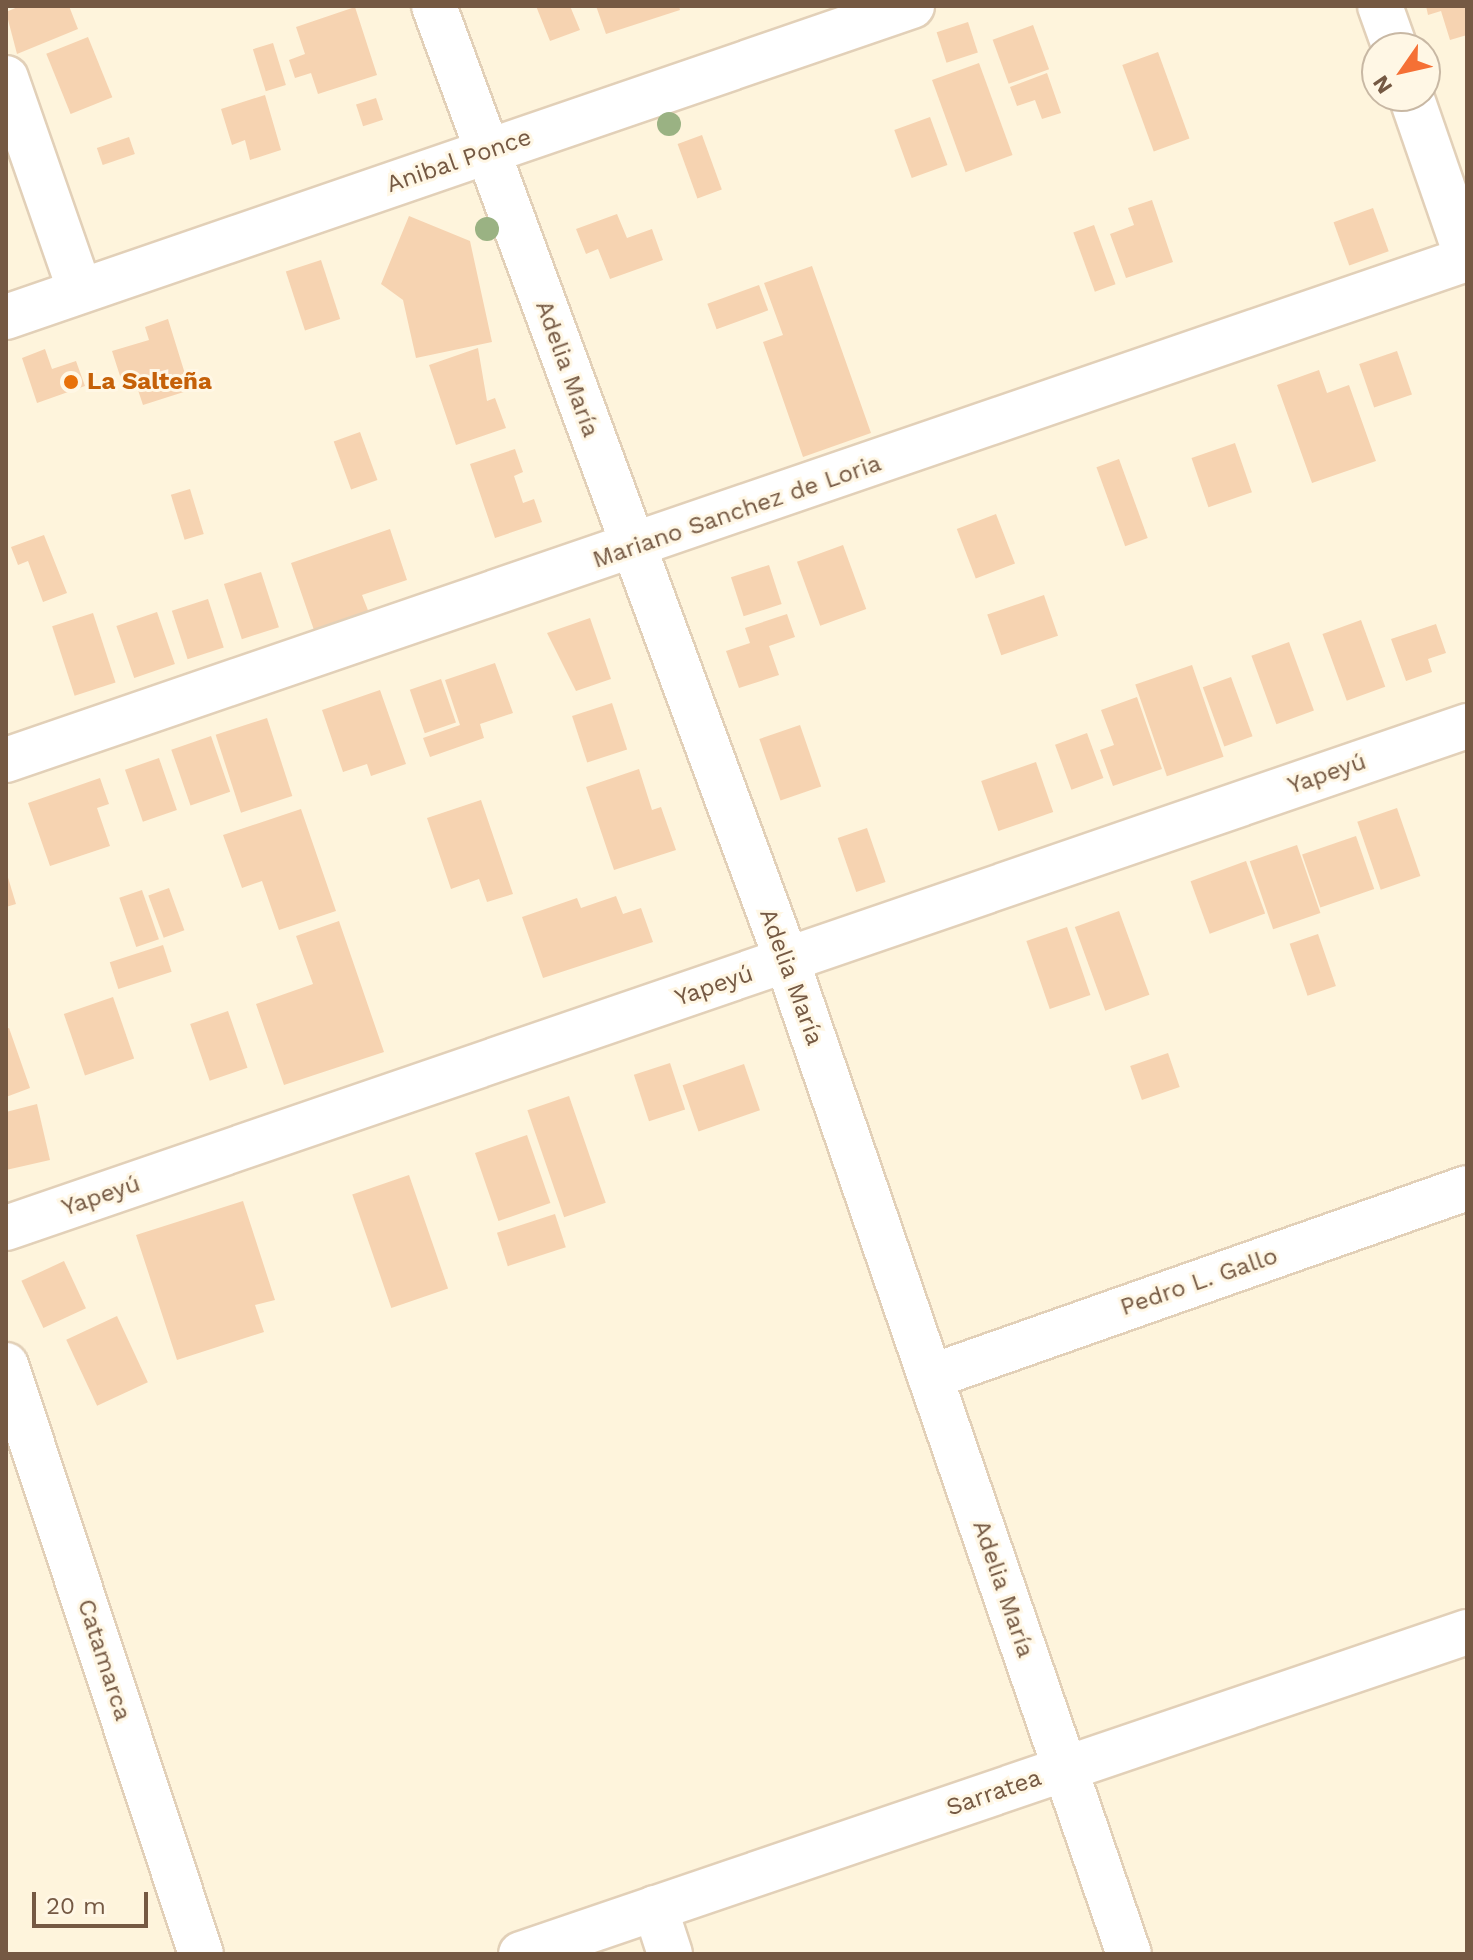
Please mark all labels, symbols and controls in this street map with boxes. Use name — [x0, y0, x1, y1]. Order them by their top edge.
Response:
north arrow — [1361, 32, 1441, 112]
text: N — [1367, 71, 1397, 98]
street label: Anibal Ponce — [382, 123, 536, 199]
street label: Adelia María — [529, 297, 605, 441]
place label: La Salteña — [87, 368, 212, 396]
marker: La Salteña — [62, 373, 80, 391]
street label: Mariano Sanchez de Loria — [589, 449, 885, 575]
street label: Yapeyú — [1284, 747, 1370, 801]
street label: Adelia María — [753, 905, 829, 1049]
street label: Yapeyú — [671, 959, 757, 1013]
street label: Yapeyú — [58, 1169, 144, 1223]
street label: Pedro L. Gallo — [1117, 1242, 1281, 1322]
street label: Adelia María — [966, 1516, 1040, 1662]
street label: Catamarca — [71, 1596, 137, 1724]
street label: Sarratea — [943, 1763, 1045, 1823]
scale bar — [36, 1876, 152, 1926]
text: 20 m — [46, 1892, 106, 1920]

